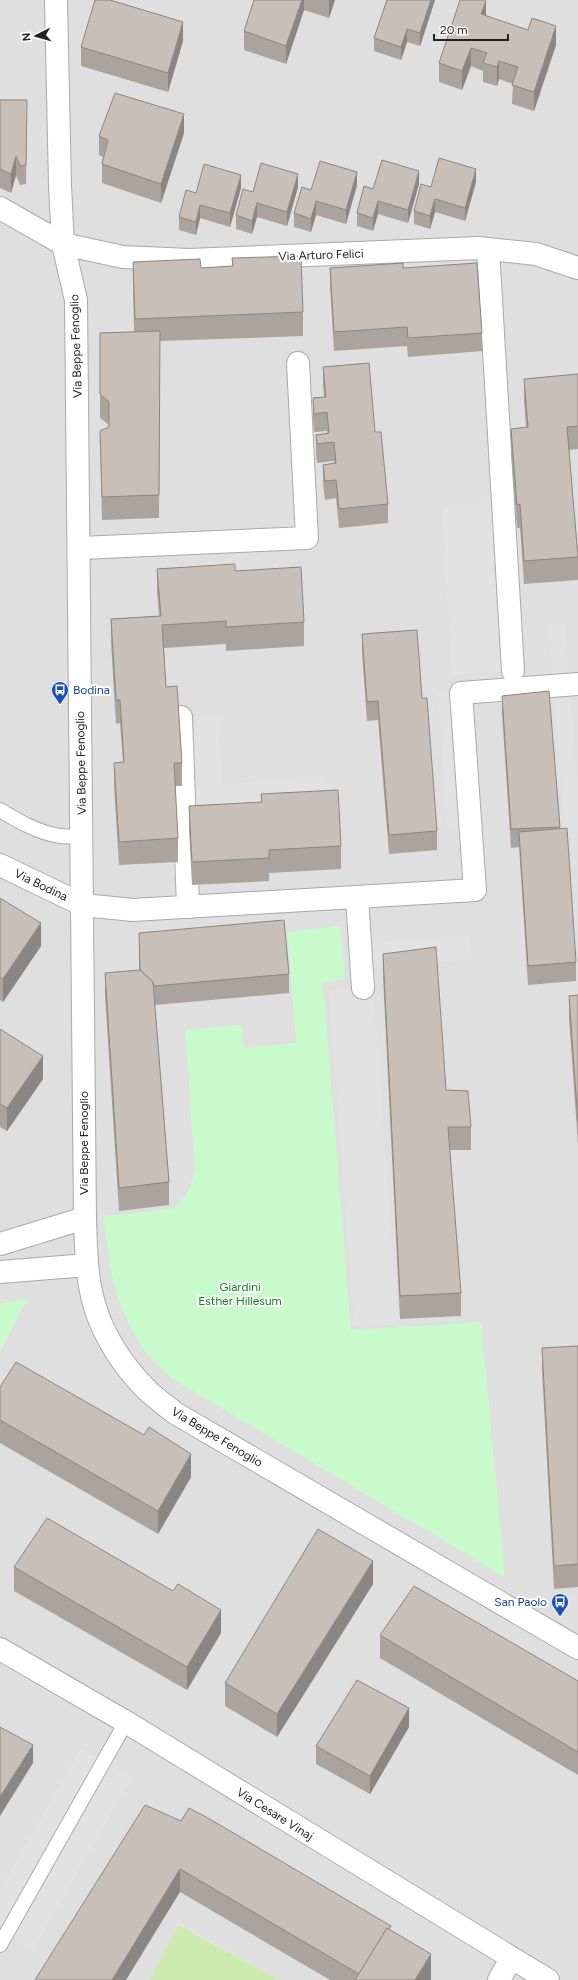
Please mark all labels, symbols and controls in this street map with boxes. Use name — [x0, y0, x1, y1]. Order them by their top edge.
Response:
north arrow — [16, 16, 56, 56]
scale bar — [434, 16, 508, 42]
text: 20 m — [440, 23, 468, 37]
text: N — [20, 32, 33, 42]
street label: Via Arturo Felici — [278, 247, 364, 263]
street label: Via Beppe Fenoglio — [67, 294, 85, 398]
bus stop icon: Bodina — [50, 680, 70, 705]
place label: Bodina — [73, 683, 110, 697]
street label: Via Beppe Fenoglio — [73, 711, 89, 815]
street label: Via Bodina — [12, 866, 70, 904]
street label: Via Beppe Fenoglio — [77, 1091, 91, 1195]
park label: Giardini Esther Hillesum — [198, 1280, 282, 1308]
street label: Via Beppe Fenoglio — [169, 1404, 265, 1470]
bus stop icon: San Paolo — [550, 1592, 570, 1617]
place label: San Paolo — [494, 1595, 547, 1609]
street label: Via Cesare Vinaj — [234, 1785, 316, 1843]

